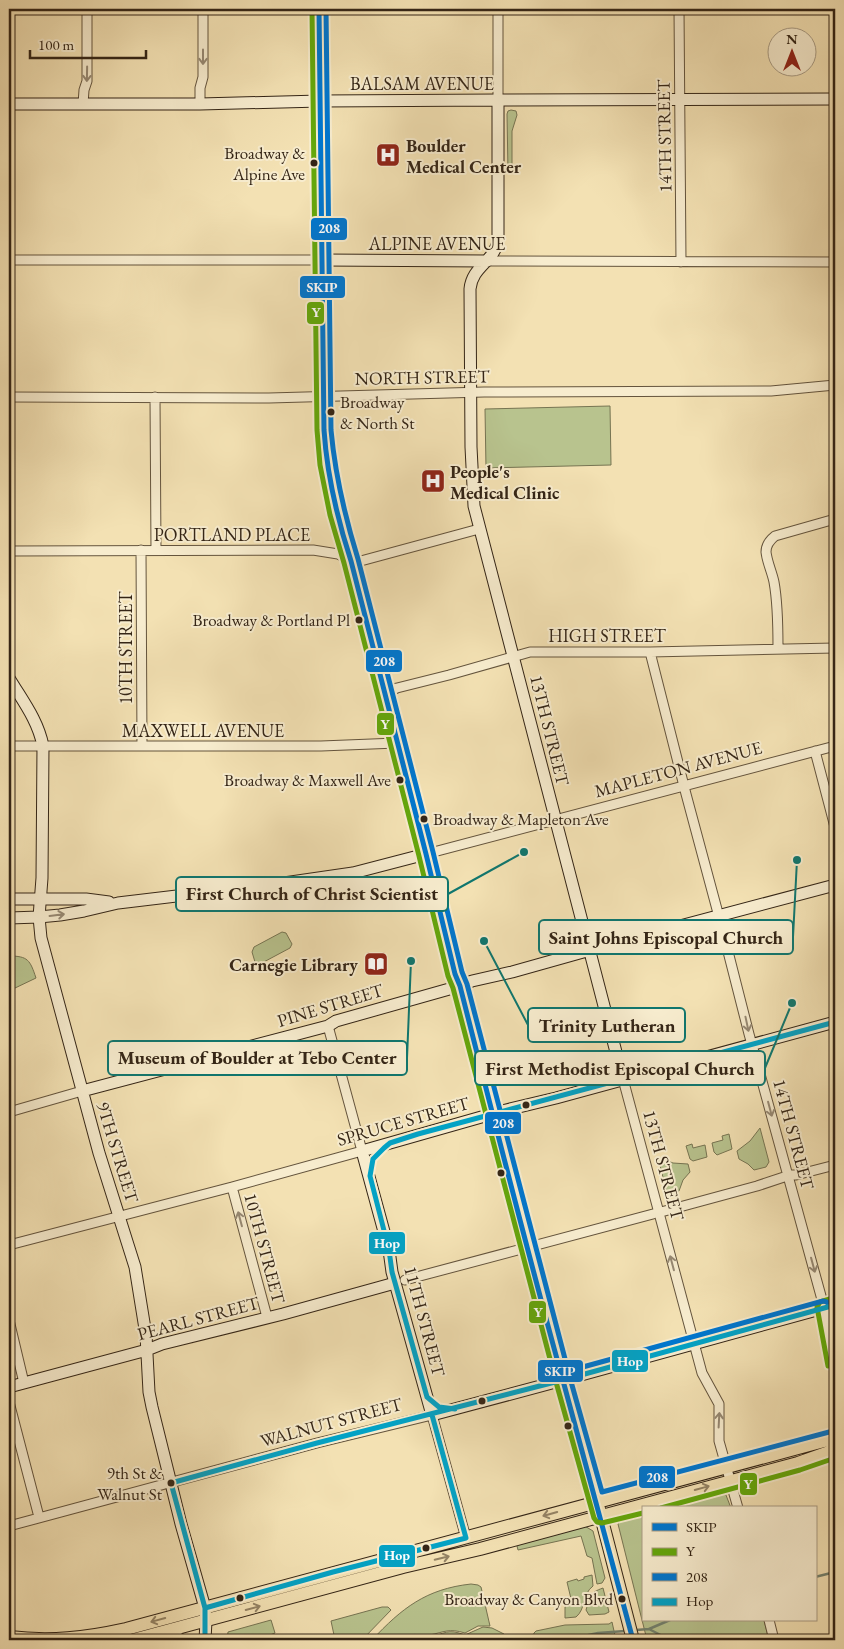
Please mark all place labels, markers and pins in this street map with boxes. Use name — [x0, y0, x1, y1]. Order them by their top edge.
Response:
place label: Boulder Medical Center — [406, 134, 522, 178]
place label: Broadway & Alpine Ave — [224, 142, 305, 185]
hospital icon: Boulder Medical Center — [375, 142, 401, 168]
marker: Broadway & Alpine Ave — [309, 158, 319, 168]
place label: Broadway & North St — [340, 391, 415, 434]
marker: Broadway & North St — [326, 407, 336, 417]
place label: People's Medical Clinic — [450, 460, 560, 504]
hospital icon: People's Medical Clinic — [420, 468, 446, 494]
place label: Broadway & Portland Pl — [193, 609, 350, 631]
marker: Broadway & Portland Pl — [354, 615, 364, 625]
place label: Broadway & Maxwell Ave — [224, 769, 391, 791]
marker: Broadway & Maxwell Ave — [395, 775, 405, 785]
place label: Broadway & Mapleton Ave — [433, 808, 609, 830]
marker: Broadway & Mapleton Ave — [419, 814, 429, 824]
callout: First Church of Christ Scientist — [176, 877, 448, 911]
callout: Saint Johns Episcopal Church — [539, 920, 793, 954]
library icon: Carnegie Library — [363, 951, 389, 977]
place label: Carnegie Library — [229, 953, 358, 976]
callout: Trinity Lutheran — [528, 1008, 685, 1042]
callout: Museum of Boulder at Tebo Center — [108, 1041, 407, 1075]
callout: First Methodist Episcopal Church — [475, 1051, 765, 1085]
unlabelled marker — [521, 1100, 531, 1110]
unlabelled marker — [496, 1168, 506, 1178]
unlabelled marker — [477, 1396, 487, 1406]
unlabelled marker — [563, 1421, 573, 1431]
place label: 9th St & Walnut St — [97, 1462, 163, 1505]
marker: 9th St & Walnut St — [166, 1478, 176, 1488]
unlabelled marker — [421, 1543, 431, 1553]
place label: Broadway & Canyon Blvd — [444, 1588, 613, 1610]
unlabelled marker — [235, 1593, 245, 1603]
marker: Broadway & Canyon Blvd — [617, 1594, 627, 1604]

